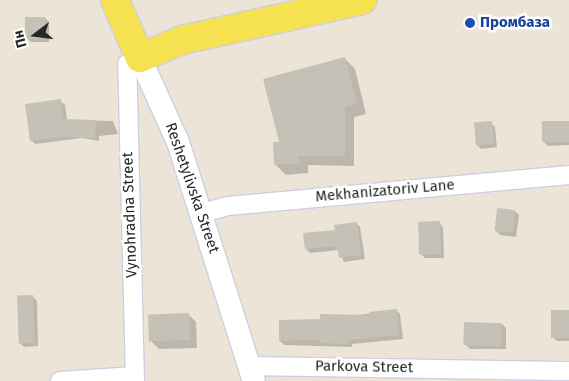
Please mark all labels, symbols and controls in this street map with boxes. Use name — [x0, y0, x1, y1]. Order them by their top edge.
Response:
north arrow — [10, 10, 60, 60]
place label: Промбаза — [480, 14, 550, 32]
marker: Промбаза — [464, 17, 476, 29]
text: Пн — [10, 28, 31, 50]
street label: Reshetylivska Street — [161, 120, 223, 256]
street label: Vynohradna Street — [119, 152, 141, 278]
street label: Mekhanizatoriv Lane — [315, 176, 455, 206]
street label: Parkova Street — [315, 357, 413, 377]

